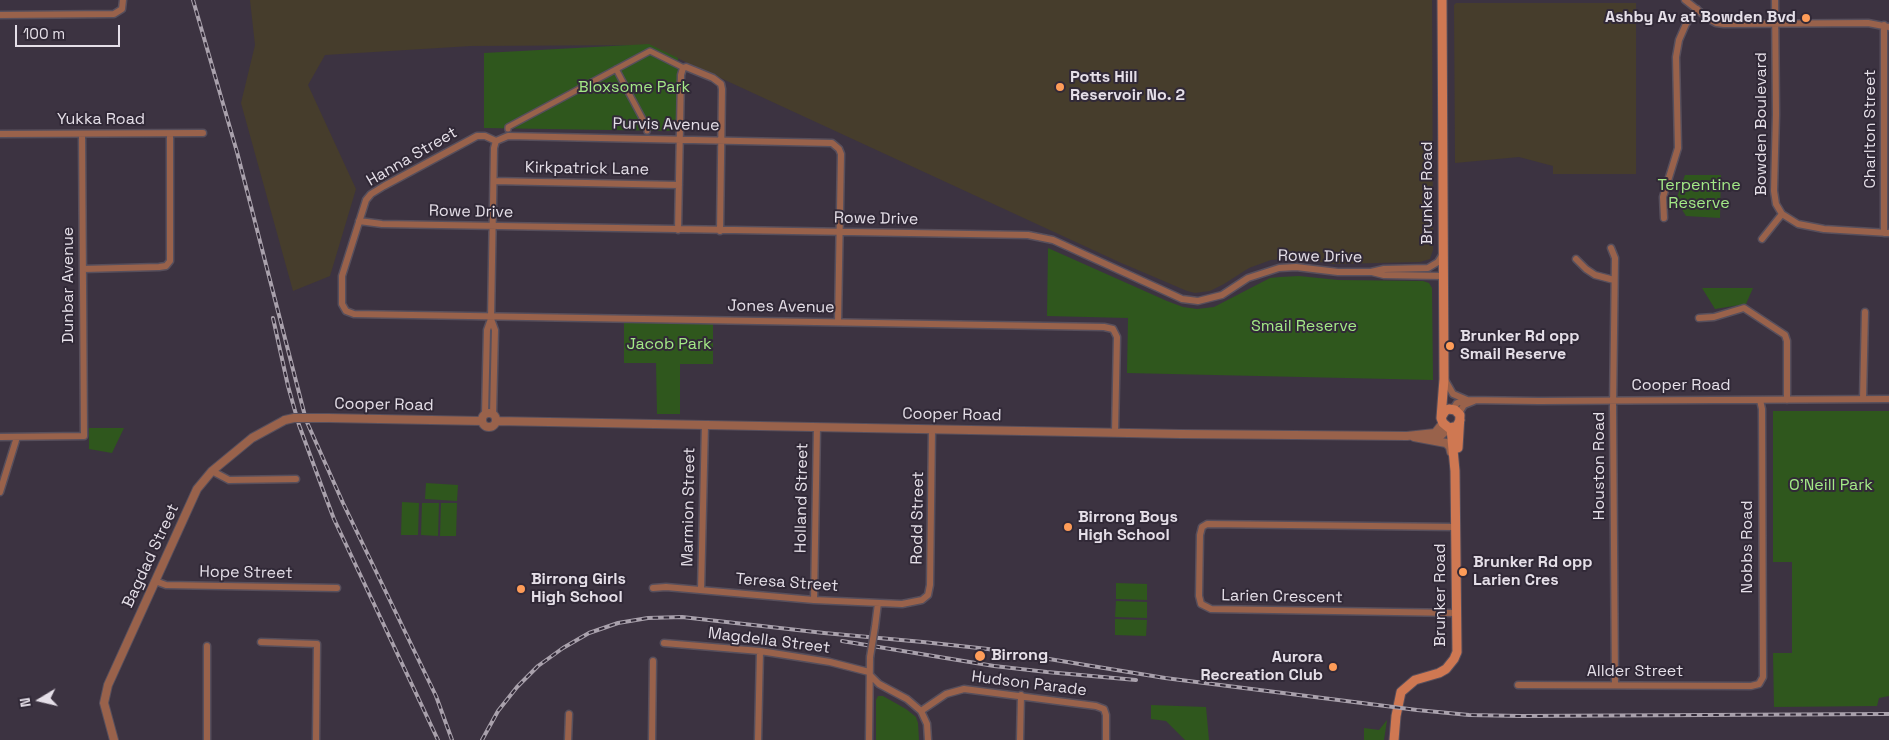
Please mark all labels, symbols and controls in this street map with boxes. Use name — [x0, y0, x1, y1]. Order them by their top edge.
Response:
place label: Ashby Av at Bowden Bvd — [1605, 8, 1796, 28]
marker: Ashby Av at Bowden Bvd — [1800, 12, 1812, 24]
scale bar — [18, 15, 122, 47]
text: 100 m — [23, 24, 65, 43]
street label: Bowden Boulevard — [1752, 52, 1772, 196]
place label: Potts Hill Reservoir No. 2 — [1070, 68, 1185, 106]
street label: Charlton Street — [1861, 69, 1881, 189]
park label: Bloxsome Park — [578, 78, 690, 98]
marker: Potts Hill Reservoir No. 2 — [1054, 81, 1066, 93]
street label: Yukka Road — [57, 110, 145, 130]
street label: Purvis Avenue — [612, 114, 720, 136]
street label: Hanna Street — [363, 123, 461, 191]
street label: Brunker Road — [1418, 141, 1438, 245]
street label: Kirkpatrick Lane — [525, 158, 649, 180]
park label: Terpentine Reserve — [1657, 176, 1741, 214]
street label: Rowe Drive — [429, 202, 513, 222]
street label: Rowe Drive — [834, 209, 918, 229]
street label: Dunbar Avenue — [59, 227, 79, 343]
street label: Rowe Drive — [1278, 247, 1362, 267]
street label: Jones Avenue — [727, 296, 835, 318]
park label: Smail Reserve — [1251, 317, 1357, 337]
place label: Brunker Rd opp Smail Reserve — [1460, 327, 1579, 365]
park label: Jacob Park — [626, 335, 712, 355]
marker: Brunker Rd opp Smail Reserve — [1444, 340, 1456, 352]
street label: Cooper Road — [1631, 376, 1731, 396]
street label: Cooper Road — [334, 395, 434, 415]
street label: Cooper Road — [902, 405, 1002, 425]
street label: Houston Road — [1590, 412, 1610, 520]
street label: Holland Street — [791, 443, 813, 553]
street label: Marmion Street — [678, 447, 700, 567]
street label: Rodd Street — [908, 471, 928, 565]
park label: O'Neill Park — [1789, 476, 1873, 496]
street label: Bagdad Street — [119, 501, 183, 611]
street label: Nobbs Road — [1738, 501, 1758, 593]
place label: Birrong Boys High School — [1078, 508, 1178, 546]
marker: Birrong Boys High School — [1062, 521, 1074, 533]
street label: Brunker Road — [1431, 543, 1451, 647]
place label: Brunker Rd opp Larien Cres — [1473, 553, 1592, 591]
street label: Hope Street — [199, 563, 293, 583]
marker: Brunker Rd opp Larien Cres — [1457, 566, 1469, 578]
place label: Birrong Girls High School — [531, 570, 626, 608]
street label: Teresa Street — [735, 570, 839, 596]
marker: Birrong Girls High School — [515, 583, 527, 595]
street label: Larien Crescent — [1221, 586, 1343, 608]
street label: Magdella Street — [707, 624, 831, 658]
place label: Birrong — [991, 646, 1048, 666]
place label: Aurora Recreation Club — [1200, 648, 1323, 686]
marker: Birrong — [973, 649, 987, 663]
marker: Aurora Recreation Club — [1327, 661, 1339, 673]
street label: Allder Street — [1587, 662, 1683, 682]
street label: Hudson Parade — [970, 667, 1088, 701]
north arrow — [15, 675, 65, 725]
text: N — [16, 696, 35, 708]

